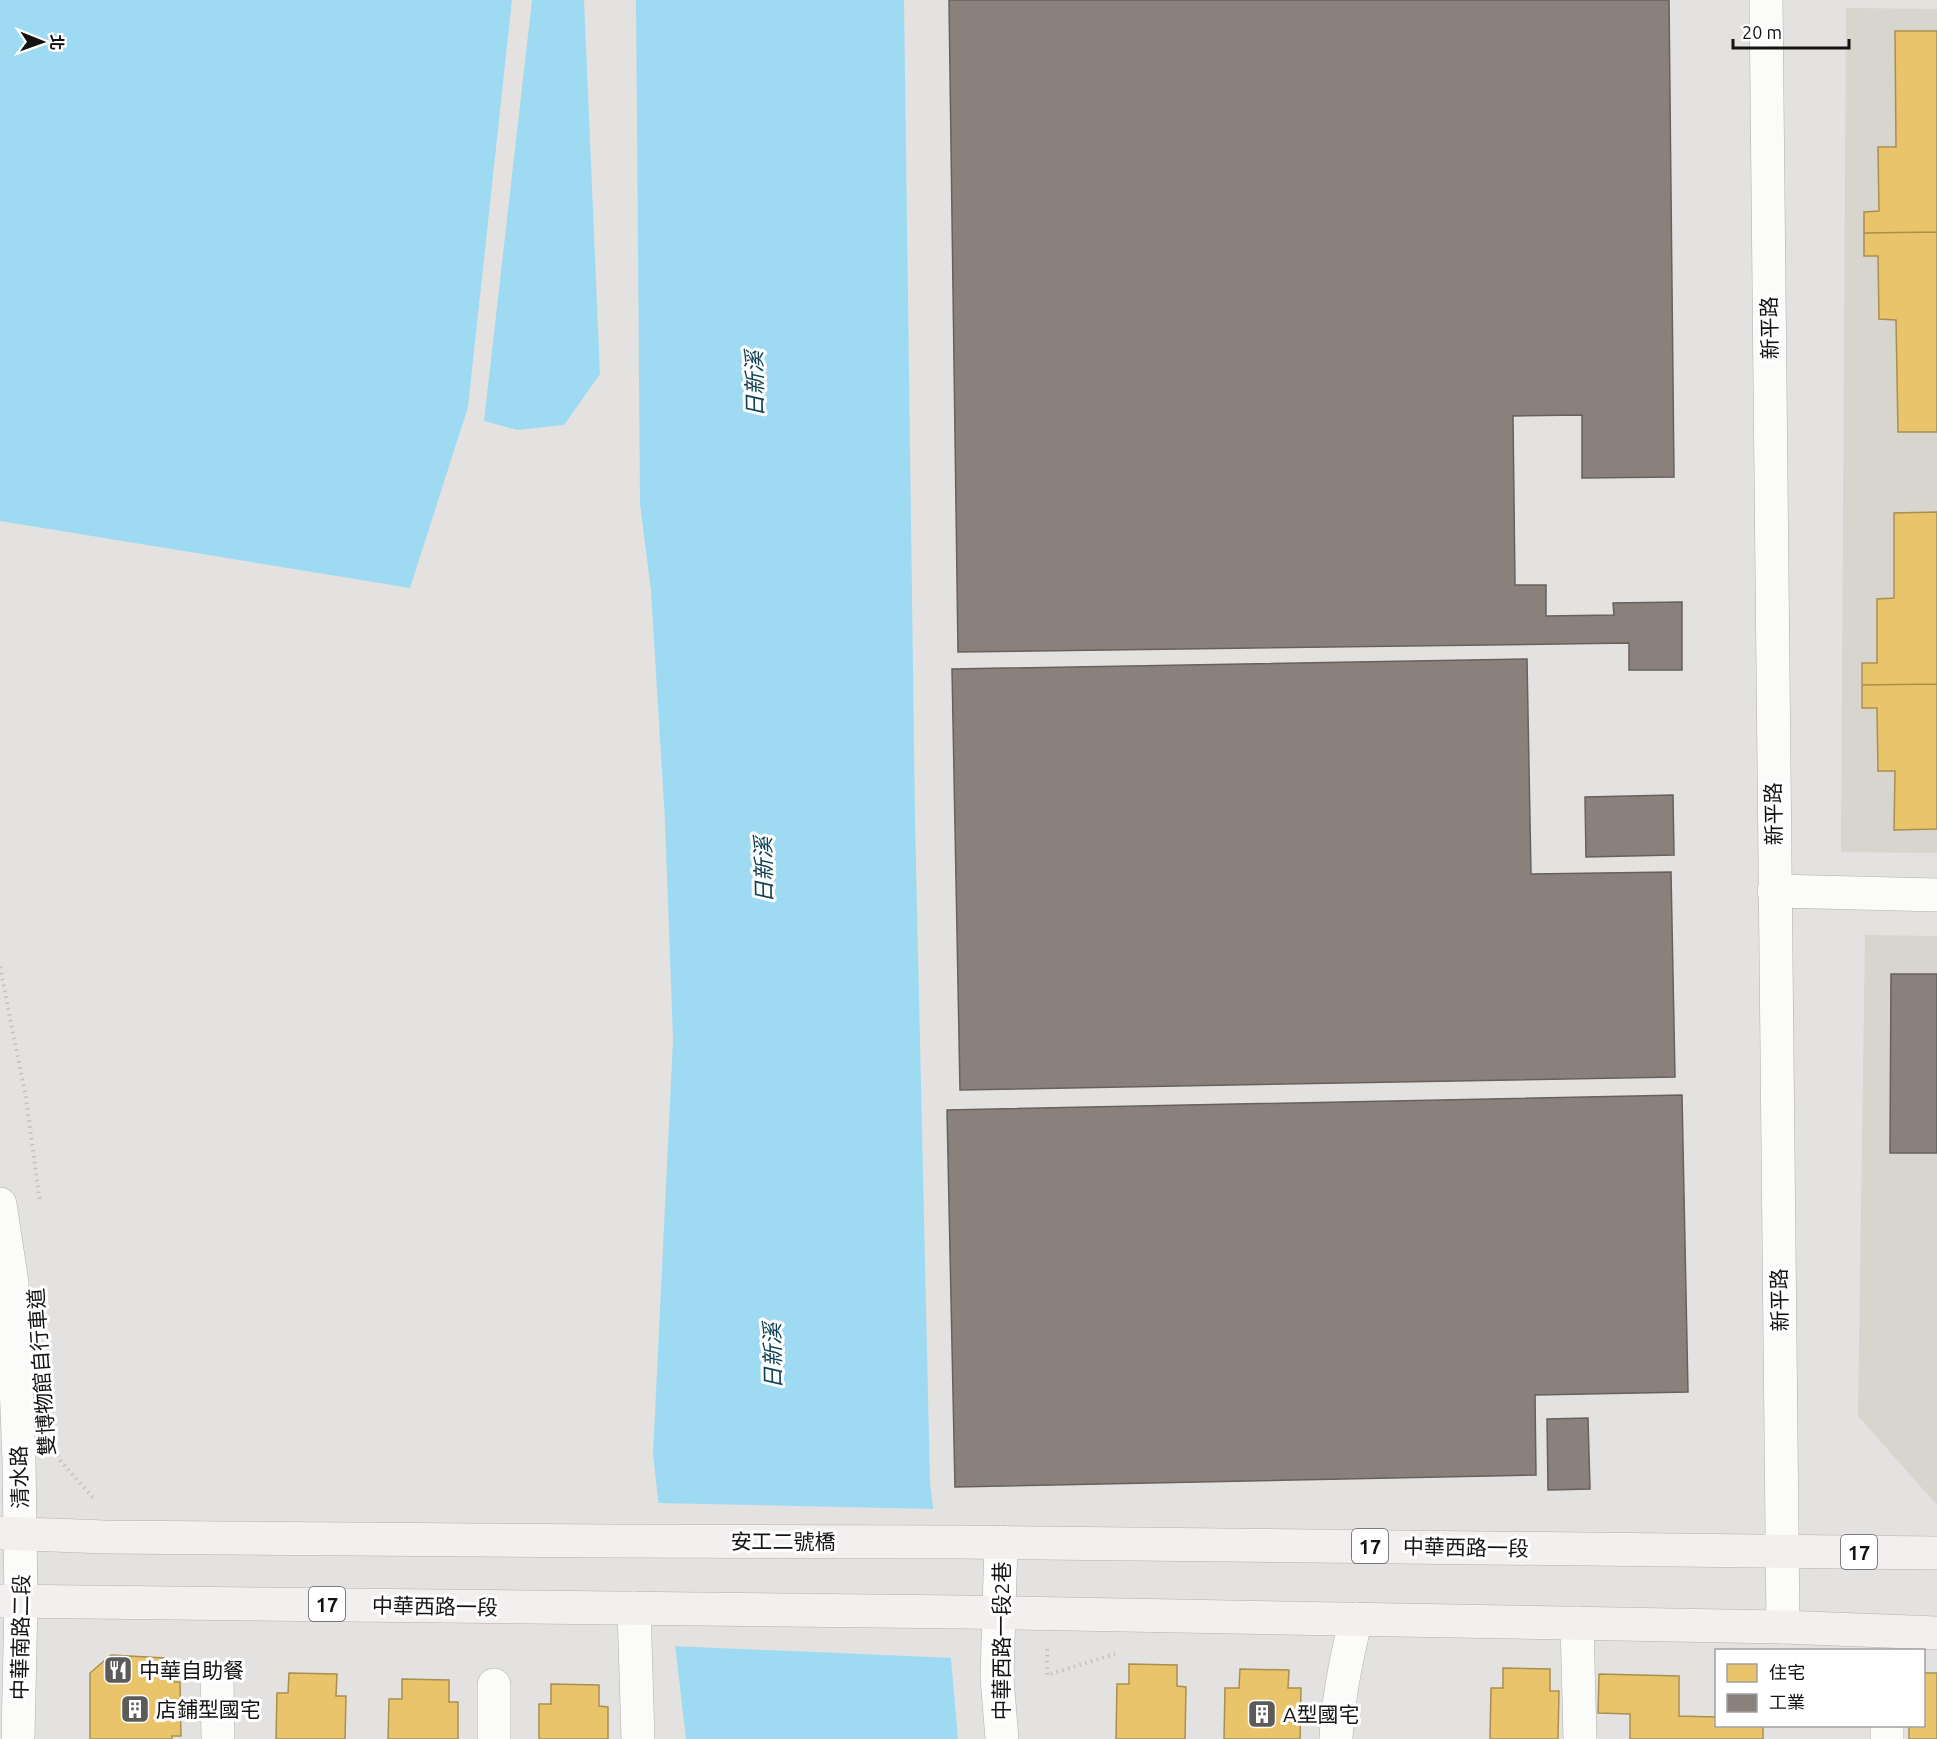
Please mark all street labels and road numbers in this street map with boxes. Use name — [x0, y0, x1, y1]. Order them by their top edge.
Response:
street label: 新平路 — [1756, 296, 1782, 360]
street label: 新平路 — [1760, 782, 1786, 846]
street label: 新平路 — [1766, 1268, 1792, 1332]
street label: 雙博物館自行車道 — [23, 1287, 59, 1457]
street label: 清水路 — [6, 1445, 32, 1509]
street label: 安工二號橋 — [731, 1529, 836, 1553]
road number: 17 — [1352, 1529, 1388, 1563]
street label: 中華西路一段 — [1403, 1534, 1529, 1560]
road number: 17 — [1841, 1535, 1877, 1569]
street label: 中華西路一段2巷 — [989, 1562, 1013, 1720]
street label: 中華南路二段 — [7, 1574, 33, 1700]
road number: 17 — [309, 1587, 345, 1621]
street label: 中華西路一段 — [372, 1593, 498, 1619]

